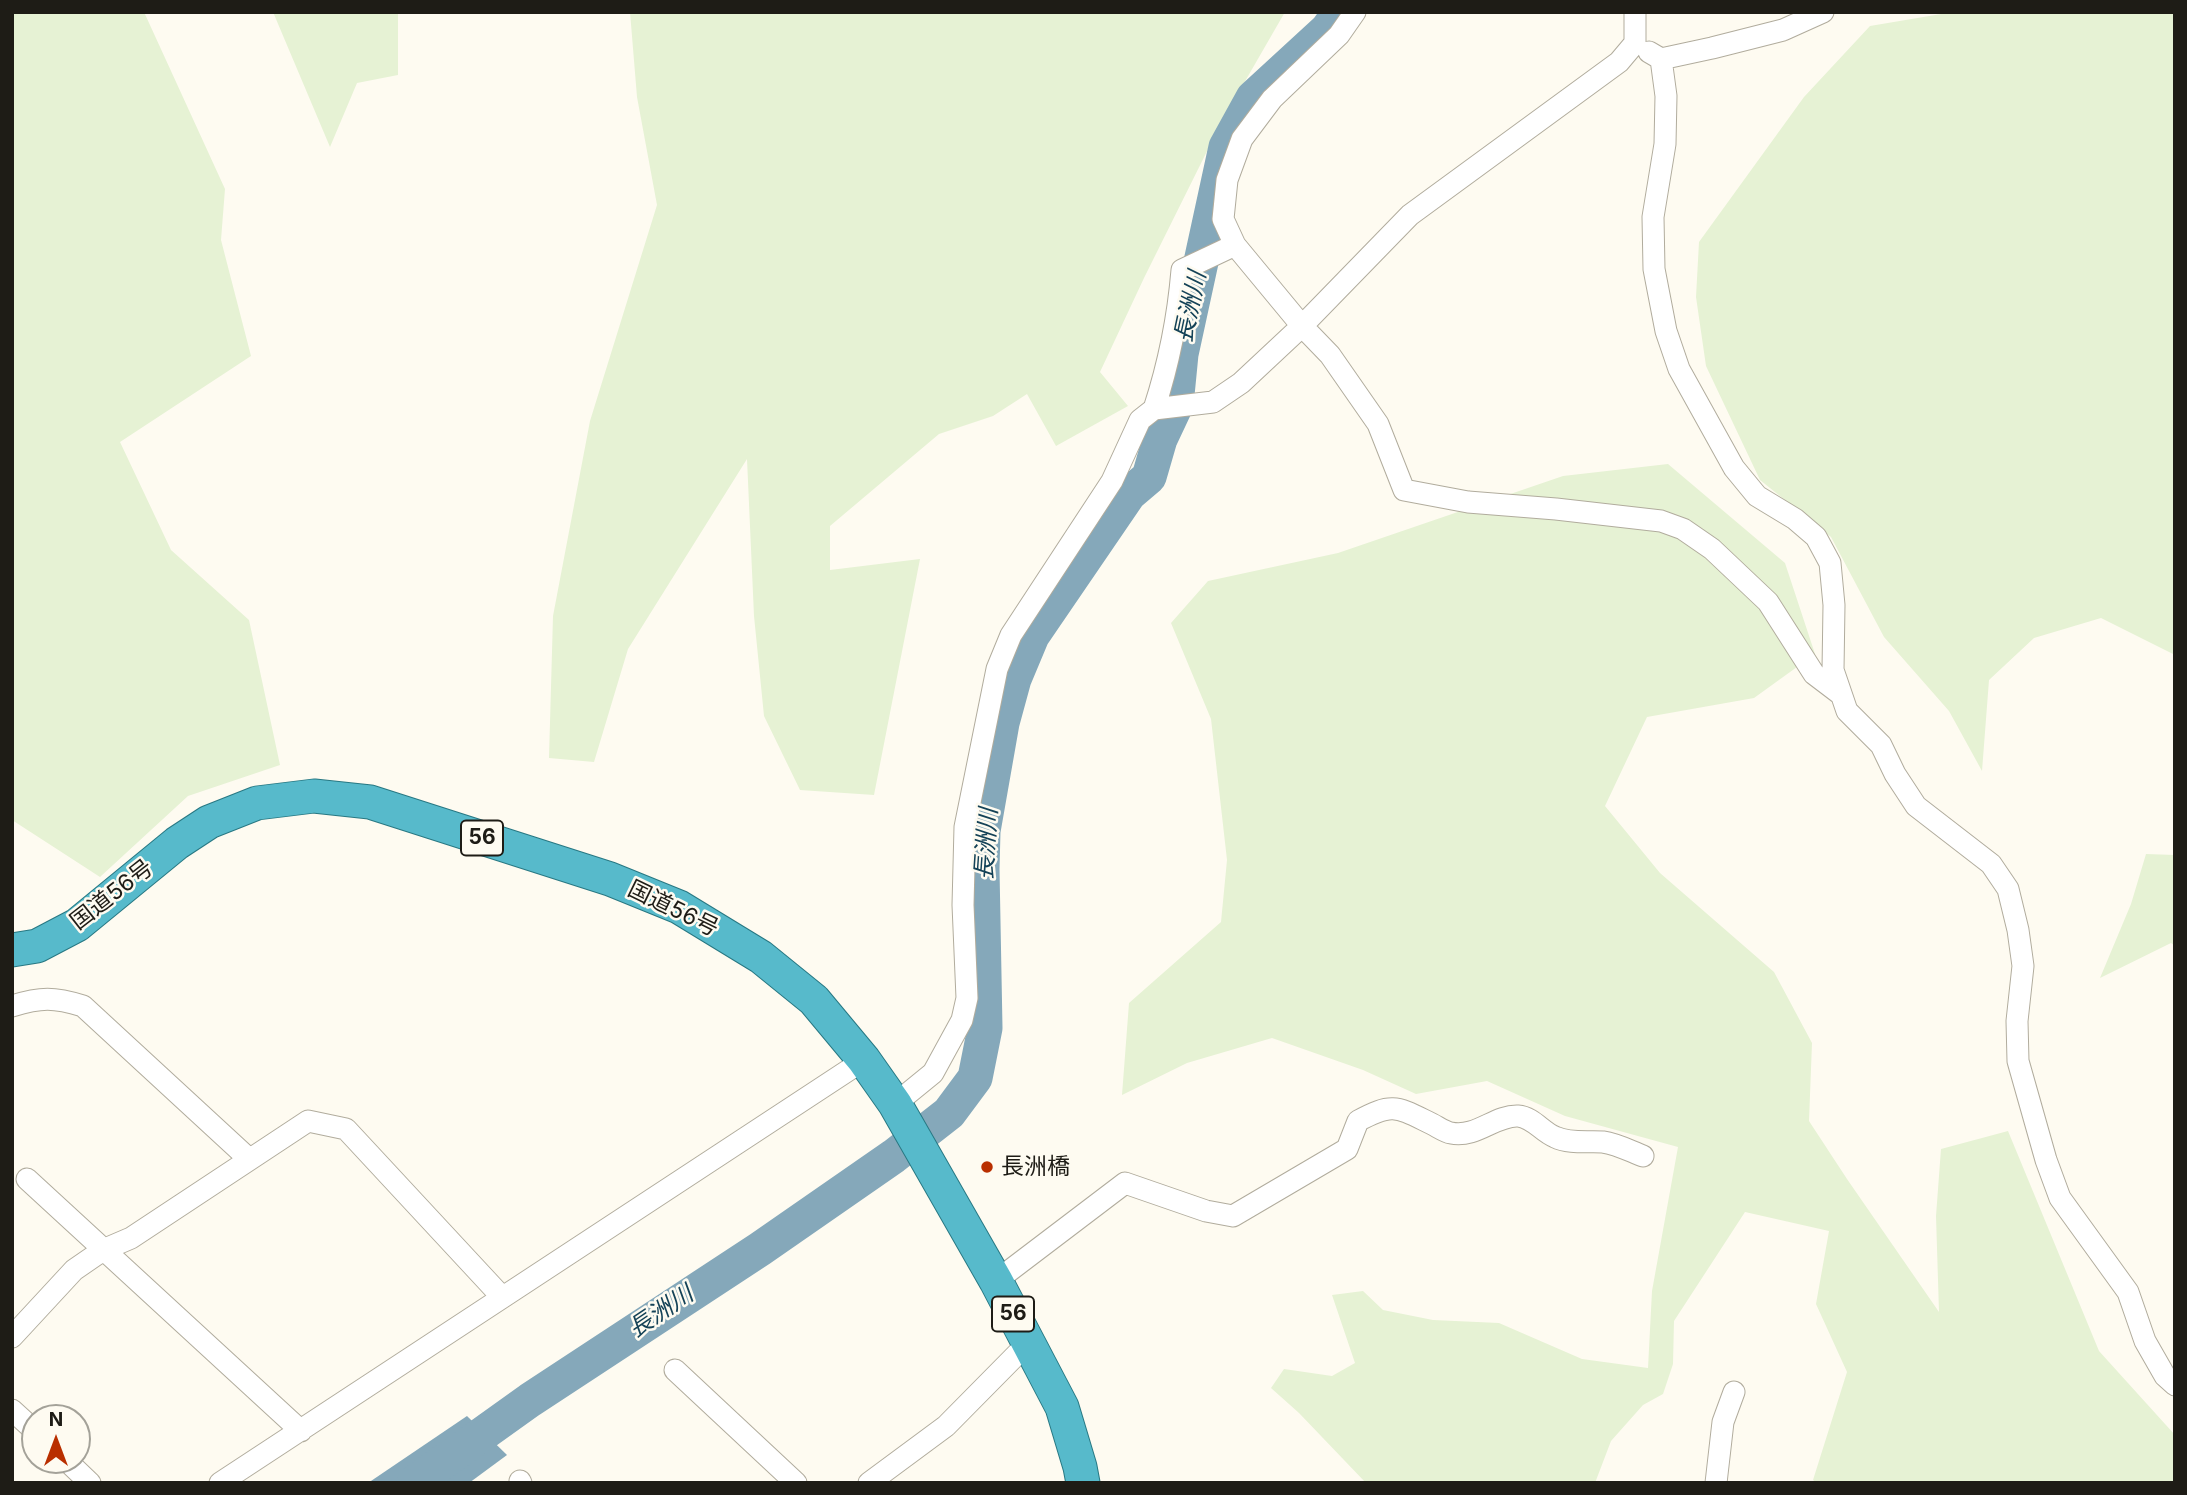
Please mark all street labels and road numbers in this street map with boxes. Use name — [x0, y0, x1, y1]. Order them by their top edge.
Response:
road number: 56 — [461, 820, 503, 856]
street label: 国道56号 — [65, 854, 159, 936]
street label: 国道56号 — [623, 875, 723, 943]
road number: 56 — [992, 1296, 1034, 1332]

